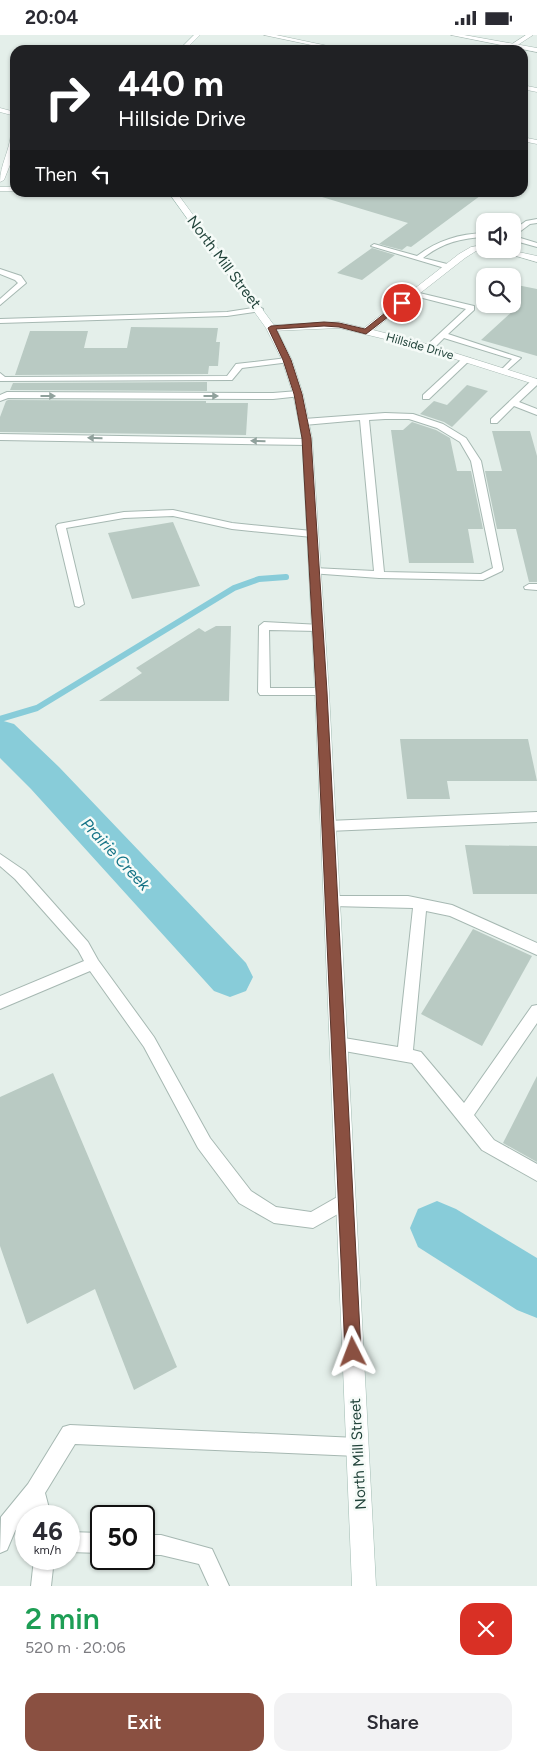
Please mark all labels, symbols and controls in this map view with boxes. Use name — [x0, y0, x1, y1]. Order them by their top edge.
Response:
text: 20:04 — [25, 6, 78, 29]
text: 440 m — [118, 63, 224, 105]
icon: right — [35, 65, 100, 130]
text: Hillside Drive — [118, 105, 246, 132]
icon: left — [87, 160, 115, 188]
text: Then — [35, 163, 77, 186]
street label: North Mill Street — [183, 212, 265, 312]
map controls — [476, 213, 521, 313]
button: sound — [476, 213, 521, 258]
button: search — [476, 268, 521, 313]
pin — [381, 282, 423, 324]
icon: arrive — [388, 289, 416, 317]
street label: Hillside Drive — [385, 330, 456, 362]
one-way arrow — [41, 392, 57, 400]
one-way arrow — [203, 392, 219, 400]
one-way arrow — [87, 434, 103, 442]
one-way arrow — [250, 437, 266, 445]
water label: Prairie Creek — [77, 814, 155, 895]
position arrow — [326, 1325, 378, 1377]
street label: North Mill Street — [346, 1397, 370, 1510]
speed limit sign: 50 — [90, 1505, 155, 1570]
text: 46 — [32, 1516, 63, 1546]
text: km/h — [34, 1543, 61, 1557]
text: 2 min — [25, 1600, 100, 1637]
button: close — [460, 1603, 512, 1655]
text: 520 m · 20:06 — [25, 1638, 126, 1657]
button: Exit — [25, 1693, 264, 1751]
button: Share — [274, 1693, 512, 1751]

